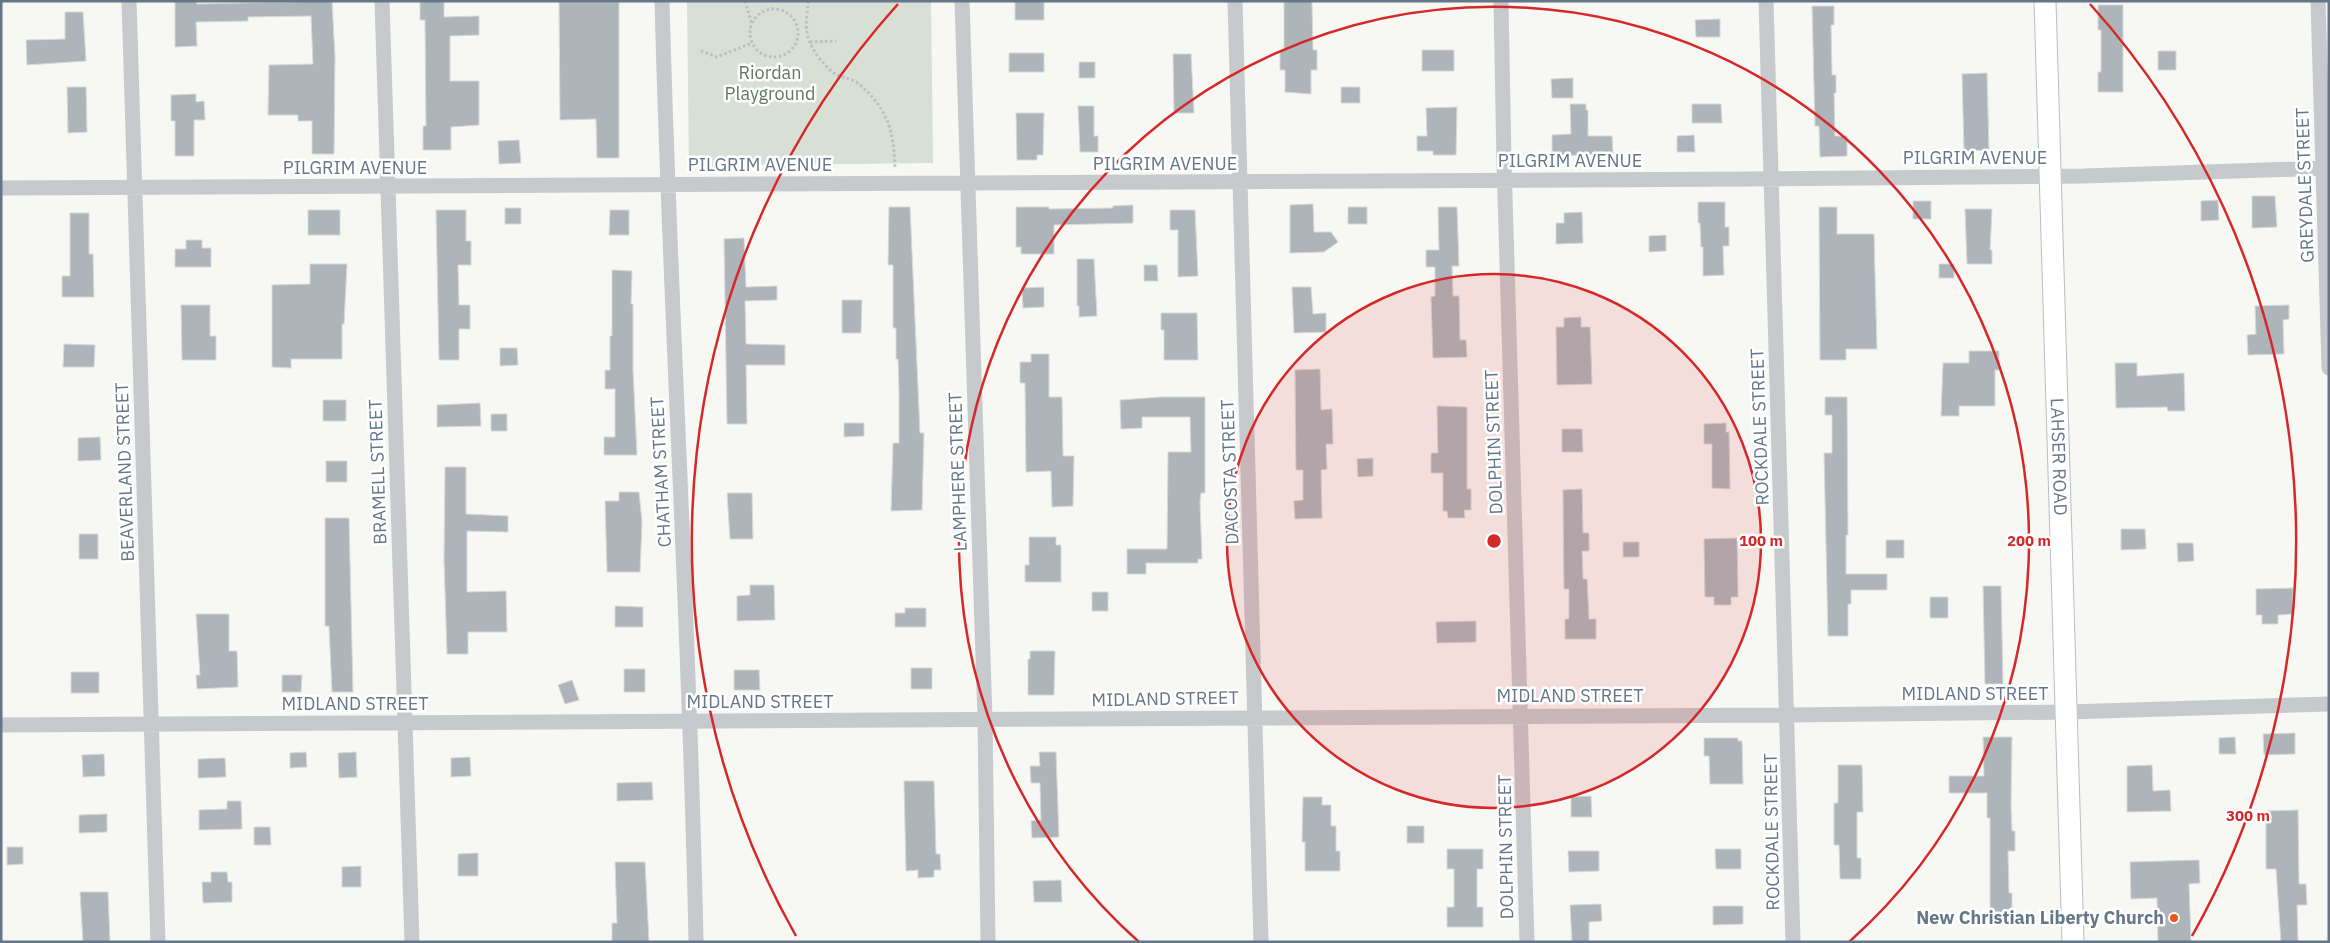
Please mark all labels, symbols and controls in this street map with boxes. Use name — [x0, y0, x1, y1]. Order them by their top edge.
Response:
park label: Riordan Playground — [725, 61, 815, 105]
street label: GREYDALE STREET — [2290, 107, 2319, 263]
street label: PILGRIM AVENUE — [1903, 146, 2047, 169]
street label: PILGRIM AVENUE — [1498, 149, 1642, 172]
street label: PILGRIM AVENUE — [1093, 152, 1237, 175]
street label: PILGRIM AVENUE — [688, 153, 832, 176]
street label: PILGRIM AVENUE — [283, 156, 427, 179]
street label: ROCKDALE STREET — [1745, 348, 1774, 506]
street label: DOLPHIN STREET — [1479, 369, 1508, 515]
street label: BEAVERLAND STREET — [110, 382, 139, 562]
street label: LAMPHERE STREET — [943, 392, 972, 552]
street label: CHATHAM STREET — [645, 396, 676, 548]
street label: LAHSER ROAD — [2046, 398, 2072, 516]
street label: BRAMELL STREET — [363, 399, 392, 545]
street label: DACOSTA STREET — [1215, 399, 1244, 545]
text: 100 m — [1739, 531, 1783, 550]
text: 200 m — [2007, 531, 2051, 550]
centre of rings — [1485, 532, 1503, 550]
street label: MIDLAND STREET — [1901, 682, 2049, 705]
street label: MIDLAND STREET — [1496, 684, 1644, 707]
street label: MIDLAND STREET — [1091, 686, 1239, 711]
street label: MIDLAND STREET — [686, 690, 834, 713]
street label: MIDLAND STREET — [281, 692, 429, 715]
street label: ROCKDALE STREET — [1759, 753, 1784, 911]
street label: DOLPHIN STREET — [1493, 774, 1518, 920]
text: 300 m — [2226, 806, 2270, 825]
place label: New Christian Liberty Church — [1916, 906, 2164, 929]
marker: New Christian Liberty Church — [2168, 912, 2180, 924]

